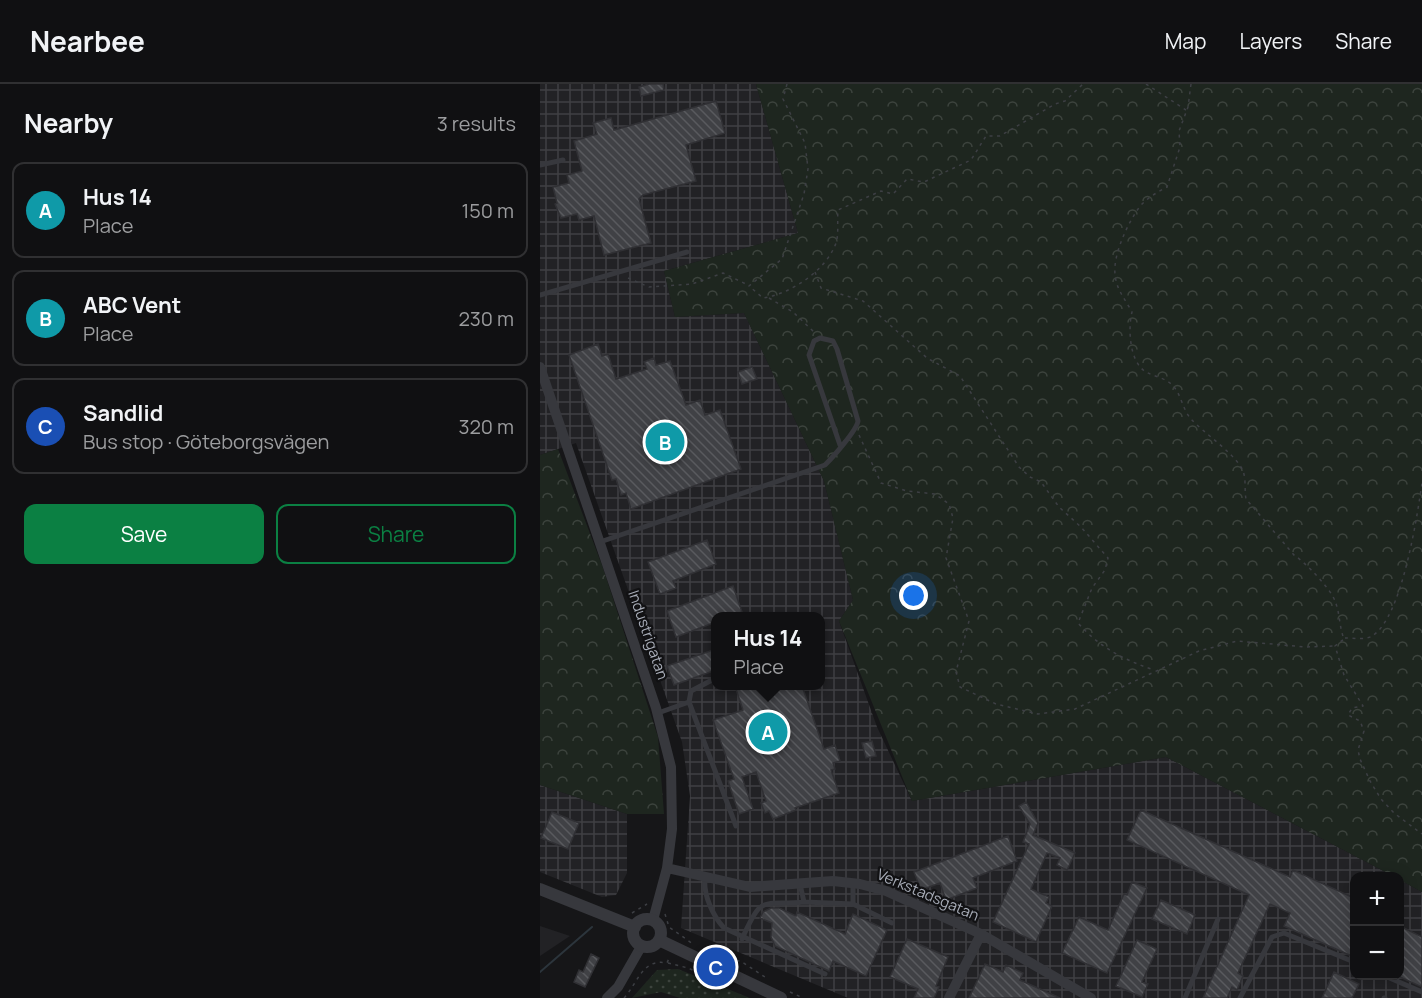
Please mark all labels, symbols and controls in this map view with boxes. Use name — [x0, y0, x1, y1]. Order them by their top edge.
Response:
text: Nearbee — [30, 22, 145, 60]
text: Map — [1165, 27, 1206, 55]
text: Layers — [1239, 27, 1302, 55]
text: Share — [1335, 27, 1392, 55]
text: Nearby — [24, 105, 113, 141]
text: 3 results — [437, 110, 516, 137]
text: Hus 14 — [83, 182, 152, 212]
text: A — [39, 197, 52, 224]
text: 150 m — [461, 197, 514, 224]
text: Place — [83, 212, 133, 239]
text: ABC Vent — [83, 290, 181, 320]
text: B — [39, 305, 52, 332]
text: 230 m — [458, 305, 514, 332]
text: Place — [83, 320, 133, 347]
text: Sandlid — [83, 398, 163, 428]
text: C — [38, 413, 53, 440]
text: 320 m — [458, 413, 514, 440]
pin: B — [646, 420, 684, 464]
text: Bus stop · Göteborgsvägen — [83, 428, 329, 455]
button: Save — [24, 504, 264, 564]
button: Share — [276, 504, 516, 564]
your location — [899, 581, 928, 610]
street label: Industrigatan — [623, 587, 674, 682]
popup — [711, 612, 825, 690]
text: Hus 14 — [734, 623, 802, 653]
text: Place — [734, 653, 784, 680]
pin: A — [748, 710, 788, 754]
street label: Verkstadsgatan — [874, 864, 983, 926]
map controls — [1350, 872, 1404, 980]
button: + — [1350, 872, 1404, 926]
button: − — [1350, 926, 1404, 980]
pin: C — [696, 944, 735, 990]

